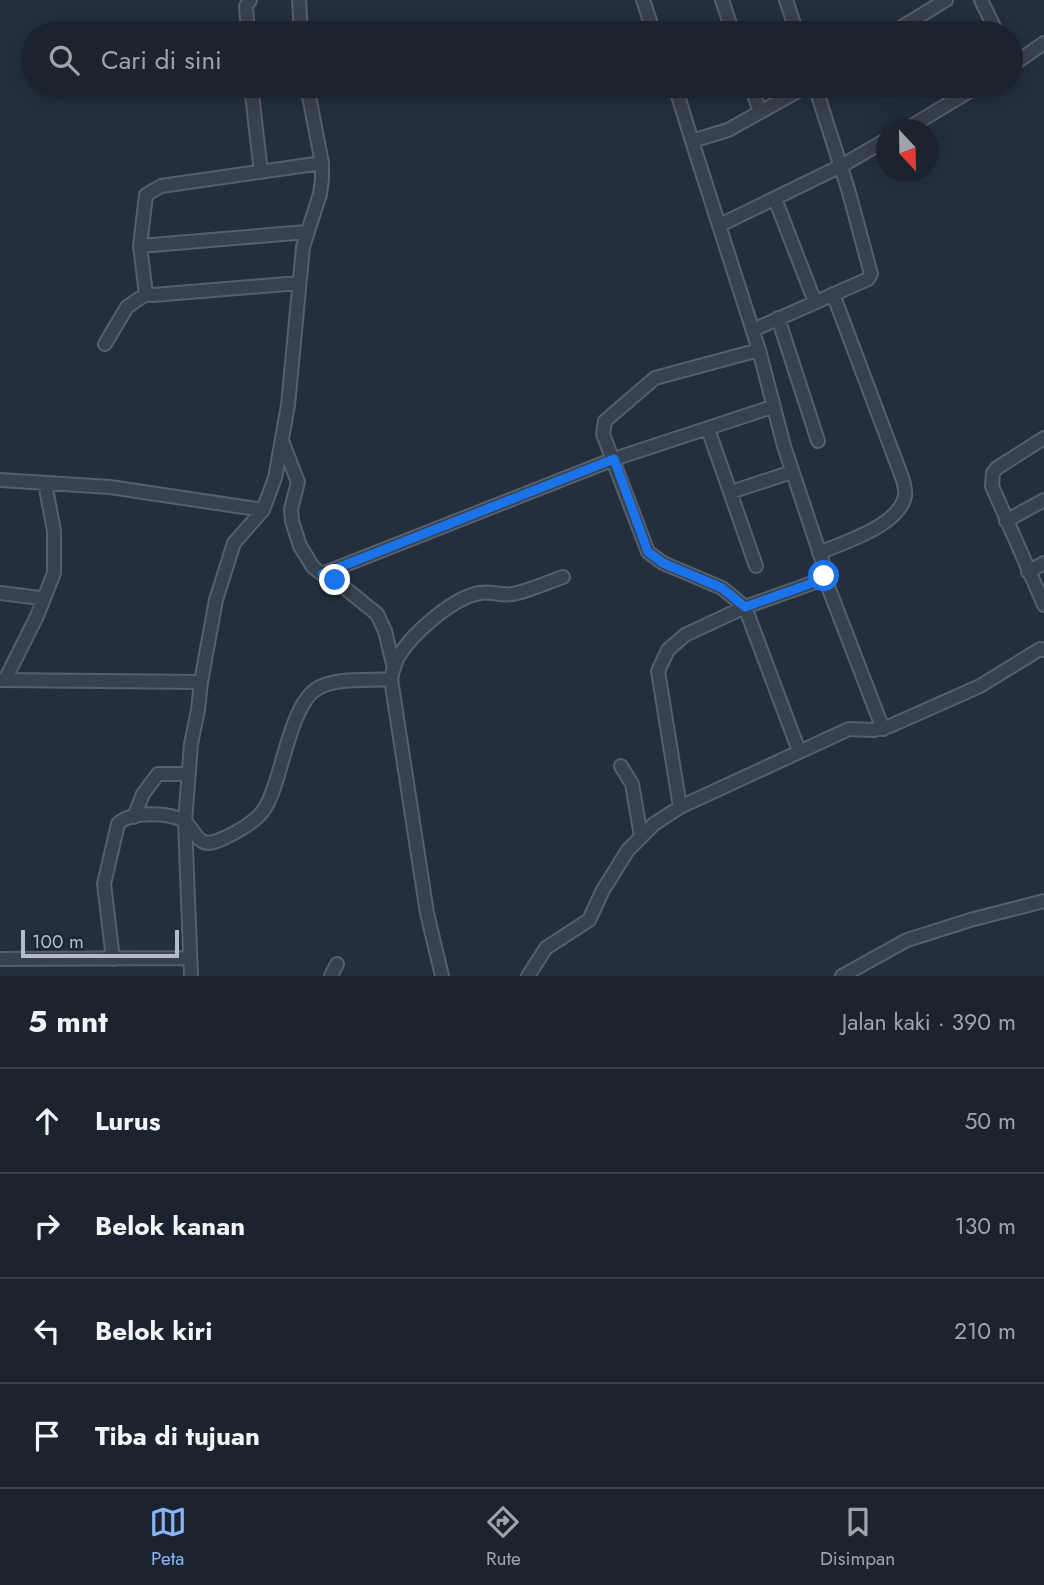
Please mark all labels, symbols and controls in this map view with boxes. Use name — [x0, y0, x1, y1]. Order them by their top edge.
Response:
search box — [21, 21, 1023, 98]
icon: search — [45, 41, 83, 79]
text: Cari di sini — [101, 41, 222, 79]
north arrow — [876, 119, 939, 182]
route start — [808, 560, 839, 591]
route end — [319, 564, 350, 595]
scale bar — [21, 927, 178, 959]
text: 100 m — [32, 928, 84, 955]
text: 5 mnt — [28, 1000, 108, 1043]
text: Jalan kaki · 390 m — [842, 1005, 1016, 1039]
icon: ahead — [28, 1102, 66, 1140]
text: Lurus — [95, 1102, 161, 1140]
text: 50 m — [964, 1104, 1016, 1138]
icon: right — [28, 1207, 66, 1245]
text: Belok kanan — [95, 1207, 245, 1245]
text: 130 m — [954, 1209, 1016, 1243]
icon: left — [28, 1312, 66, 1350]
text: Belok kiri — [95, 1312, 212, 1350]
text: 210 m — [954, 1314, 1016, 1348]
icon: arrive — [28, 1417, 66, 1455]
text: Tiba di tujuan — [95, 1417, 260, 1455]
tab: Peta — [149, 1503, 187, 1572]
tab: Rute — [484, 1503, 522, 1572]
tab: Disimpan — [820, 1503, 895, 1572]

